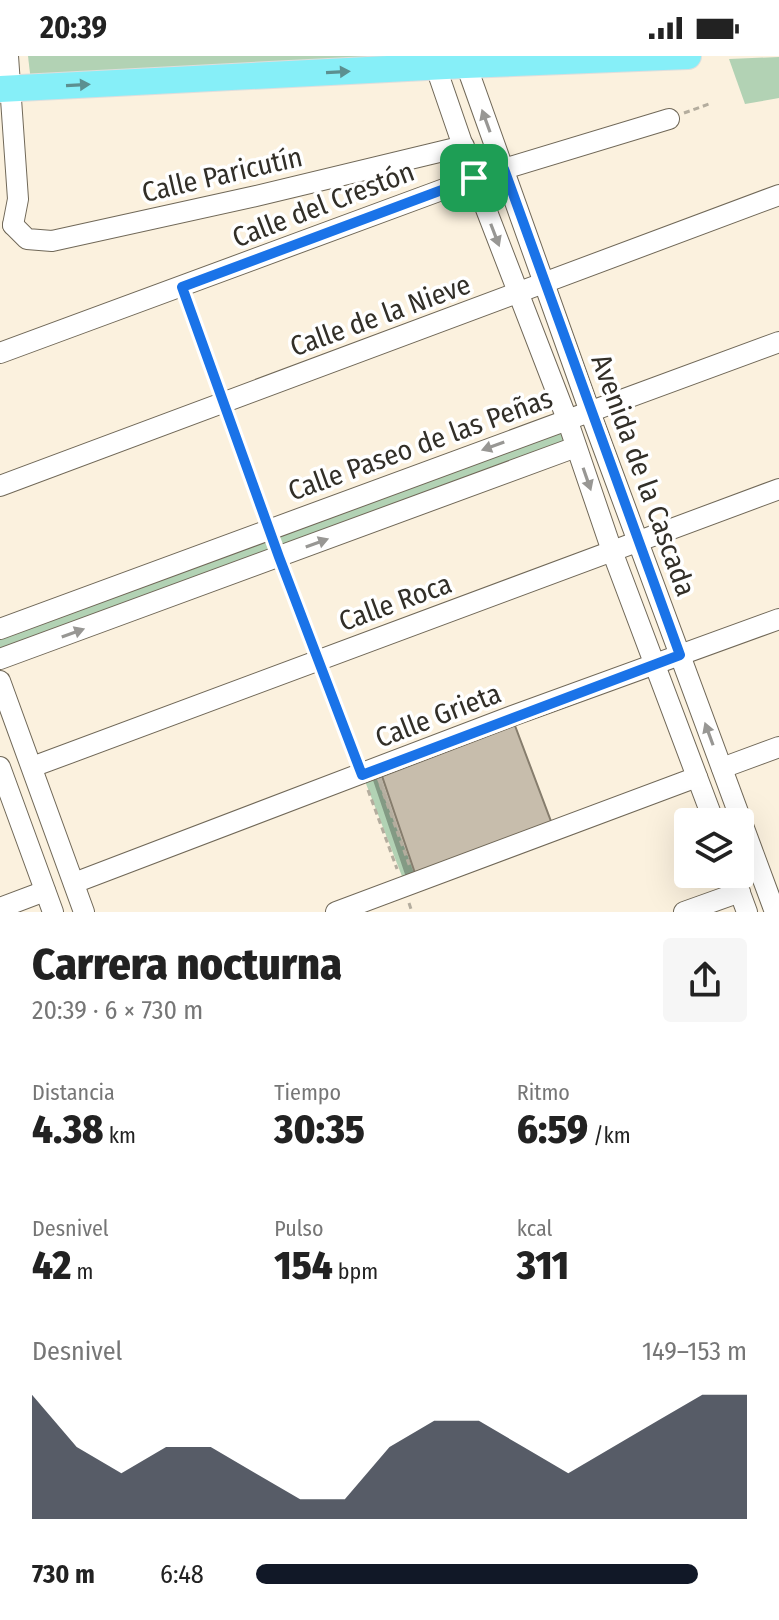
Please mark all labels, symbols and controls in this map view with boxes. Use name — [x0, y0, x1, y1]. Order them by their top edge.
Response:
text: 20:39 — [40, 10, 107, 46]
one-way arrow — [326, 65, 351, 78]
one-way arrow — [66, 78, 91, 91]
one-way arrow — [479, 109, 492, 133]
street label: Calle Paricutín — [139, 140, 306, 209]
pin — [440, 144, 508, 212]
street label: Calle del Crestón — [228, 155, 419, 254]
icon: arrive — [452, 156, 496, 200]
one-way arrow — [489, 223, 502, 247]
street label: Calle de la Nieve — [286, 268, 475, 363]
street label: Avenida de la Cascada — [584, 350, 703, 600]
street label: Calle Paseo de las Peñas — [284, 381, 557, 508]
one-way arrow — [481, 440, 505, 453]
one-way arrow — [581, 467, 593, 491]
one-way arrow — [305, 536, 329, 549]
street label: Calle Roca — [334, 567, 456, 638]
one-way arrow — [61, 626, 85, 638]
street label: Calle Grieta — [371, 676, 506, 754]
one-way arrow — [702, 722, 715, 746]
map controls — [674, 808, 754, 888]
button: layers — [674, 808, 754, 888]
text: Carrera nocturna — [32, 938, 342, 991]
button: share — [663, 938, 747, 1022]
text: 20:39 · 6 × 730 m — [32, 995, 203, 1026]
text: Distancia — [32, 1079, 115, 1106]
text: Tiempo — [274, 1079, 341, 1106]
text: Ritmo — [517, 1079, 570, 1106]
text: 4.38 — [32, 1106, 104, 1154]
text: 30:35 — [274, 1106, 365, 1154]
text: 6:59 — [517, 1106, 588, 1154]
text: km — [104, 1122, 136, 1149]
text: /km — [588, 1122, 631, 1149]
text: Desnivel — [32, 1215, 109, 1242]
text: Pulso — [274, 1215, 324, 1242]
text: kcal — [517, 1215, 552, 1242]
text: 42 — [32, 1242, 71, 1290]
text: 154 — [274, 1242, 333, 1290]
text: 311 — [517, 1242, 569, 1290]
text: m — [71, 1258, 93, 1285]
text: bpm — [333, 1258, 378, 1285]
text: Desnivel — [32, 1336, 122, 1367]
text: 149–153 m — [642, 1336, 747, 1367]
text: 730 m — [32, 1559, 95, 1590]
text: 6:48 — [160, 1559, 204, 1590]

